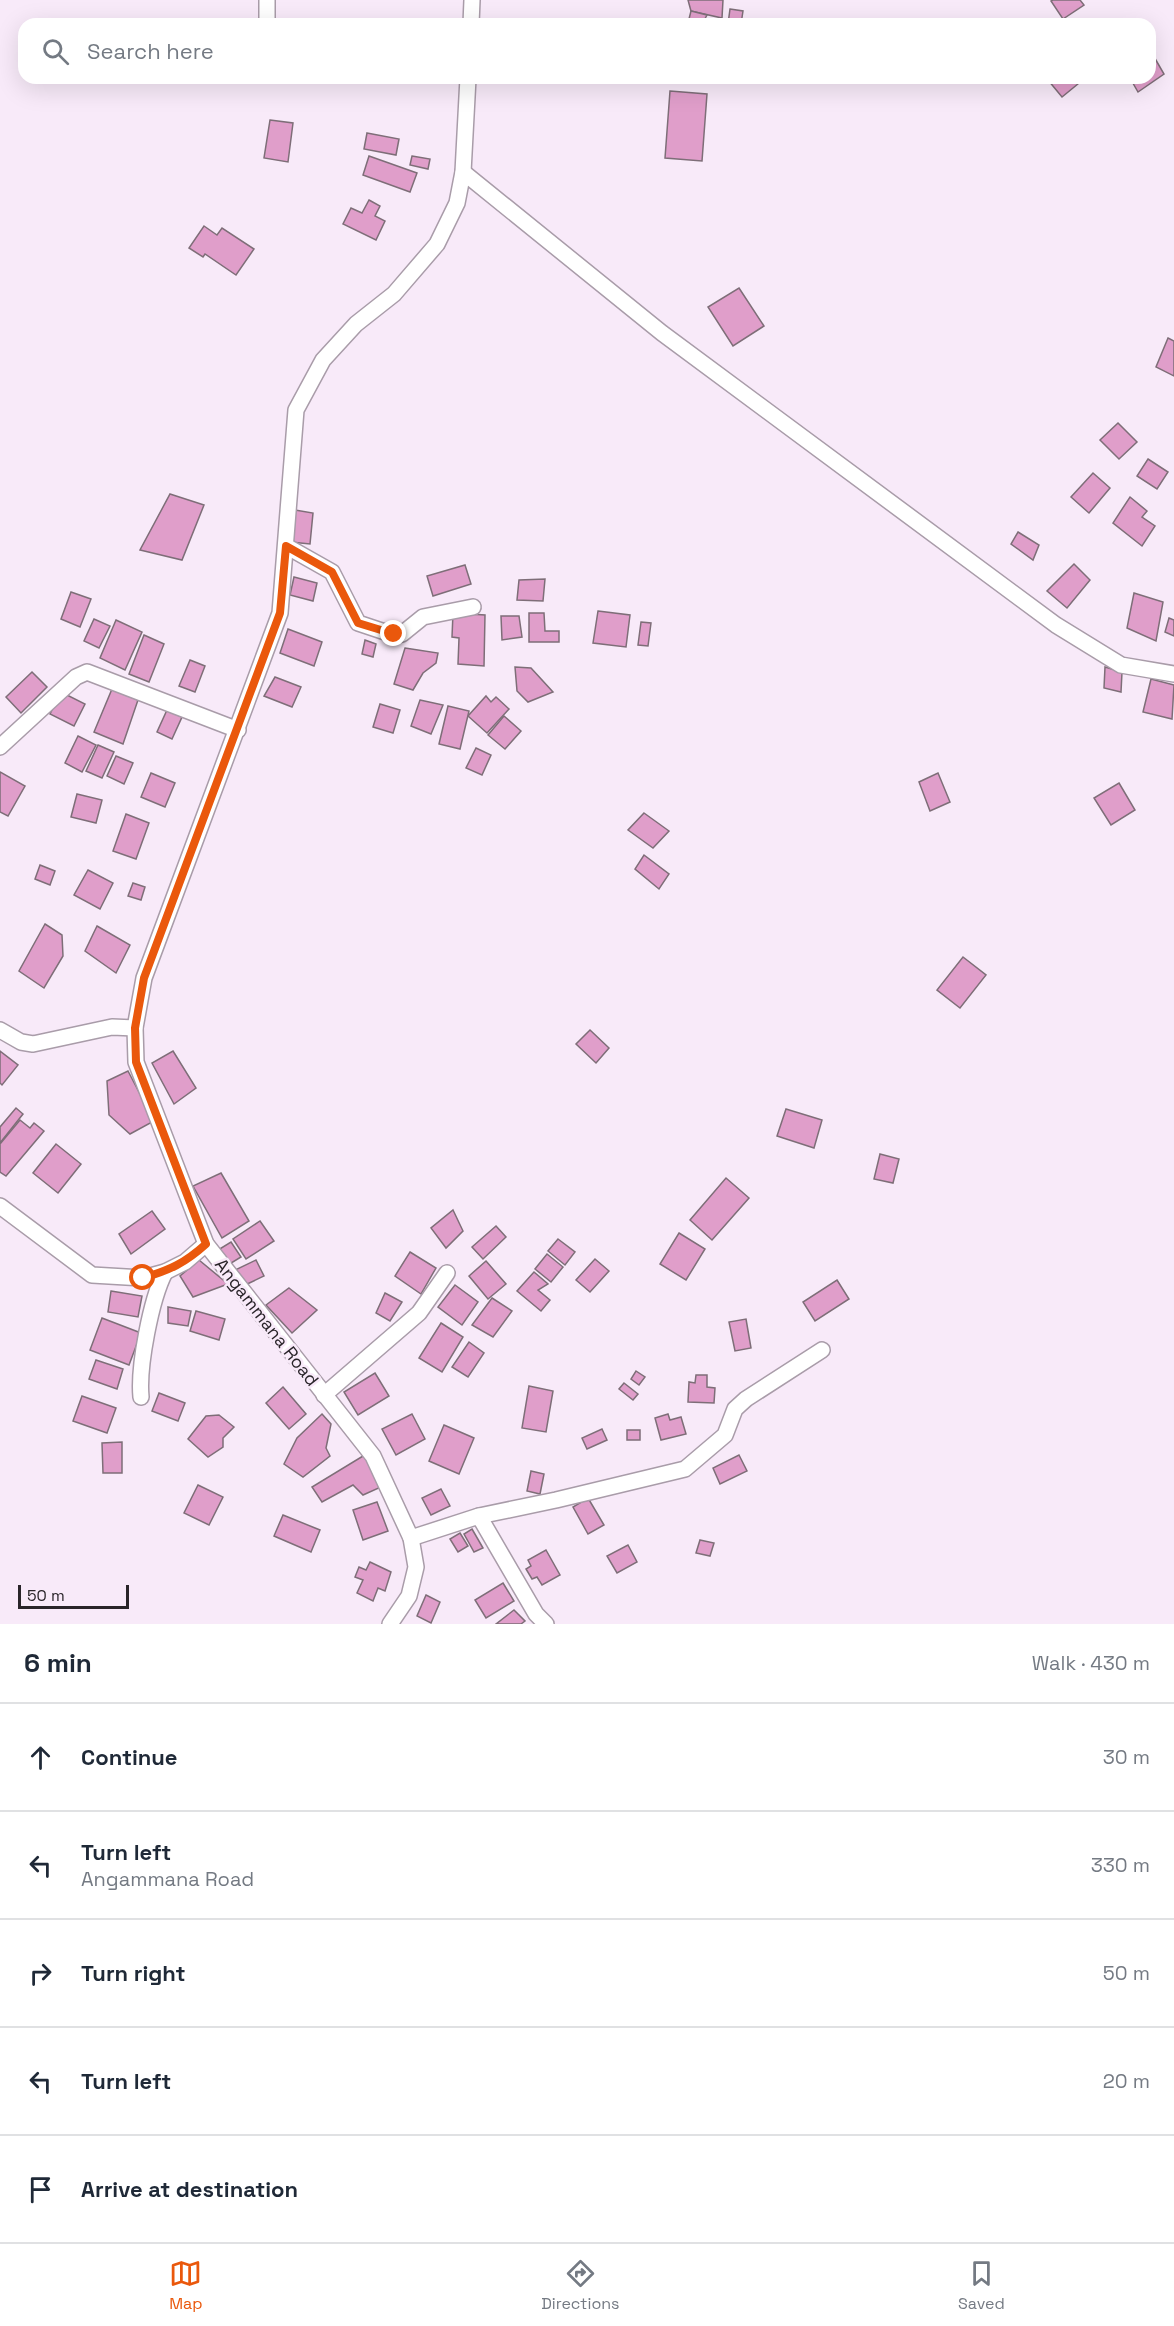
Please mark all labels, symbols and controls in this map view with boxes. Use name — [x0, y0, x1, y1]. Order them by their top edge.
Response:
search box — [18, 18, 1156, 84]
icon: search — [39, 35, 72, 68]
text: Search here — [87, 37, 214, 65]
route end — [380, 620, 406, 646]
street label: Angammana Road — [210, 1254, 324, 1390]
route start — [129, 1264, 155, 1290]
scale bar — [18, 1582, 129, 1610]
text: 50 m — [27, 1585, 65, 1606]
text: 6 min — [24, 1646, 92, 1680]
text: Walk · 430 m — [1032, 1650, 1150, 1676]
icon: ahead — [24, 1741, 57, 1774]
text: Continue — [81, 1743, 177, 1771]
text: 30 m — [1103, 1744, 1150, 1770]
text: Turn left — [81, 1838, 171, 1866]
icon: left — [24, 1849, 57, 1882]
text: 330 m — [1091, 1852, 1150, 1878]
text: Angammana Road — [81, 1866, 254, 1892]
icon: right — [24, 1957, 57, 1990]
text: Turn right — [81, 1959, 186, 1987]
text: 50 m — [1103, 1960, 1150, 1986]
icon: left — [24, 2065, 57, 2098]
text: Turn left — [81, 2067, 171, 2095]
text: 20 m — [1103, 2068, 1150, 2094]
icon: arrive — [24, 2173, 57, 2206]
text: Arrive at destination — [81, 2175, 298, 2203]
tab: Map — [169, 2257, 203, 2314]
tab: Directions — [541, 2257, 620, 2314]
tab: Saved — [958, 2257, 1005, 2314]

